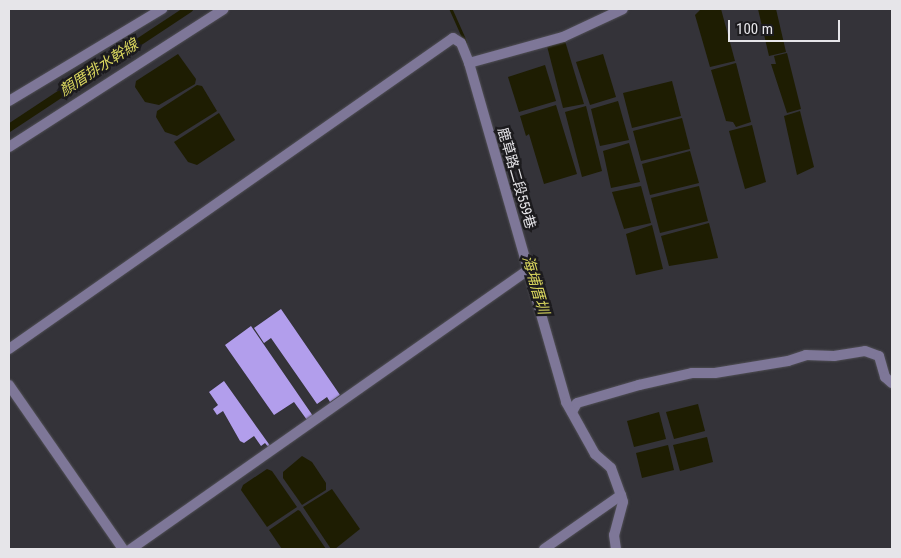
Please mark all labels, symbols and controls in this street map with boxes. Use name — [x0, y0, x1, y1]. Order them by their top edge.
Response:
scale bar — [731, 10, 844, 42]
text: 100 m — [736, 20, 773, 38]
water label: 顏厝排水幹線 — [56, 36, 142, 100]
street label: 鹿草路二段559巷 — [494, 125, 540, 231]
water label: 海埔厝圳 — [518, 254, 552, 316]

